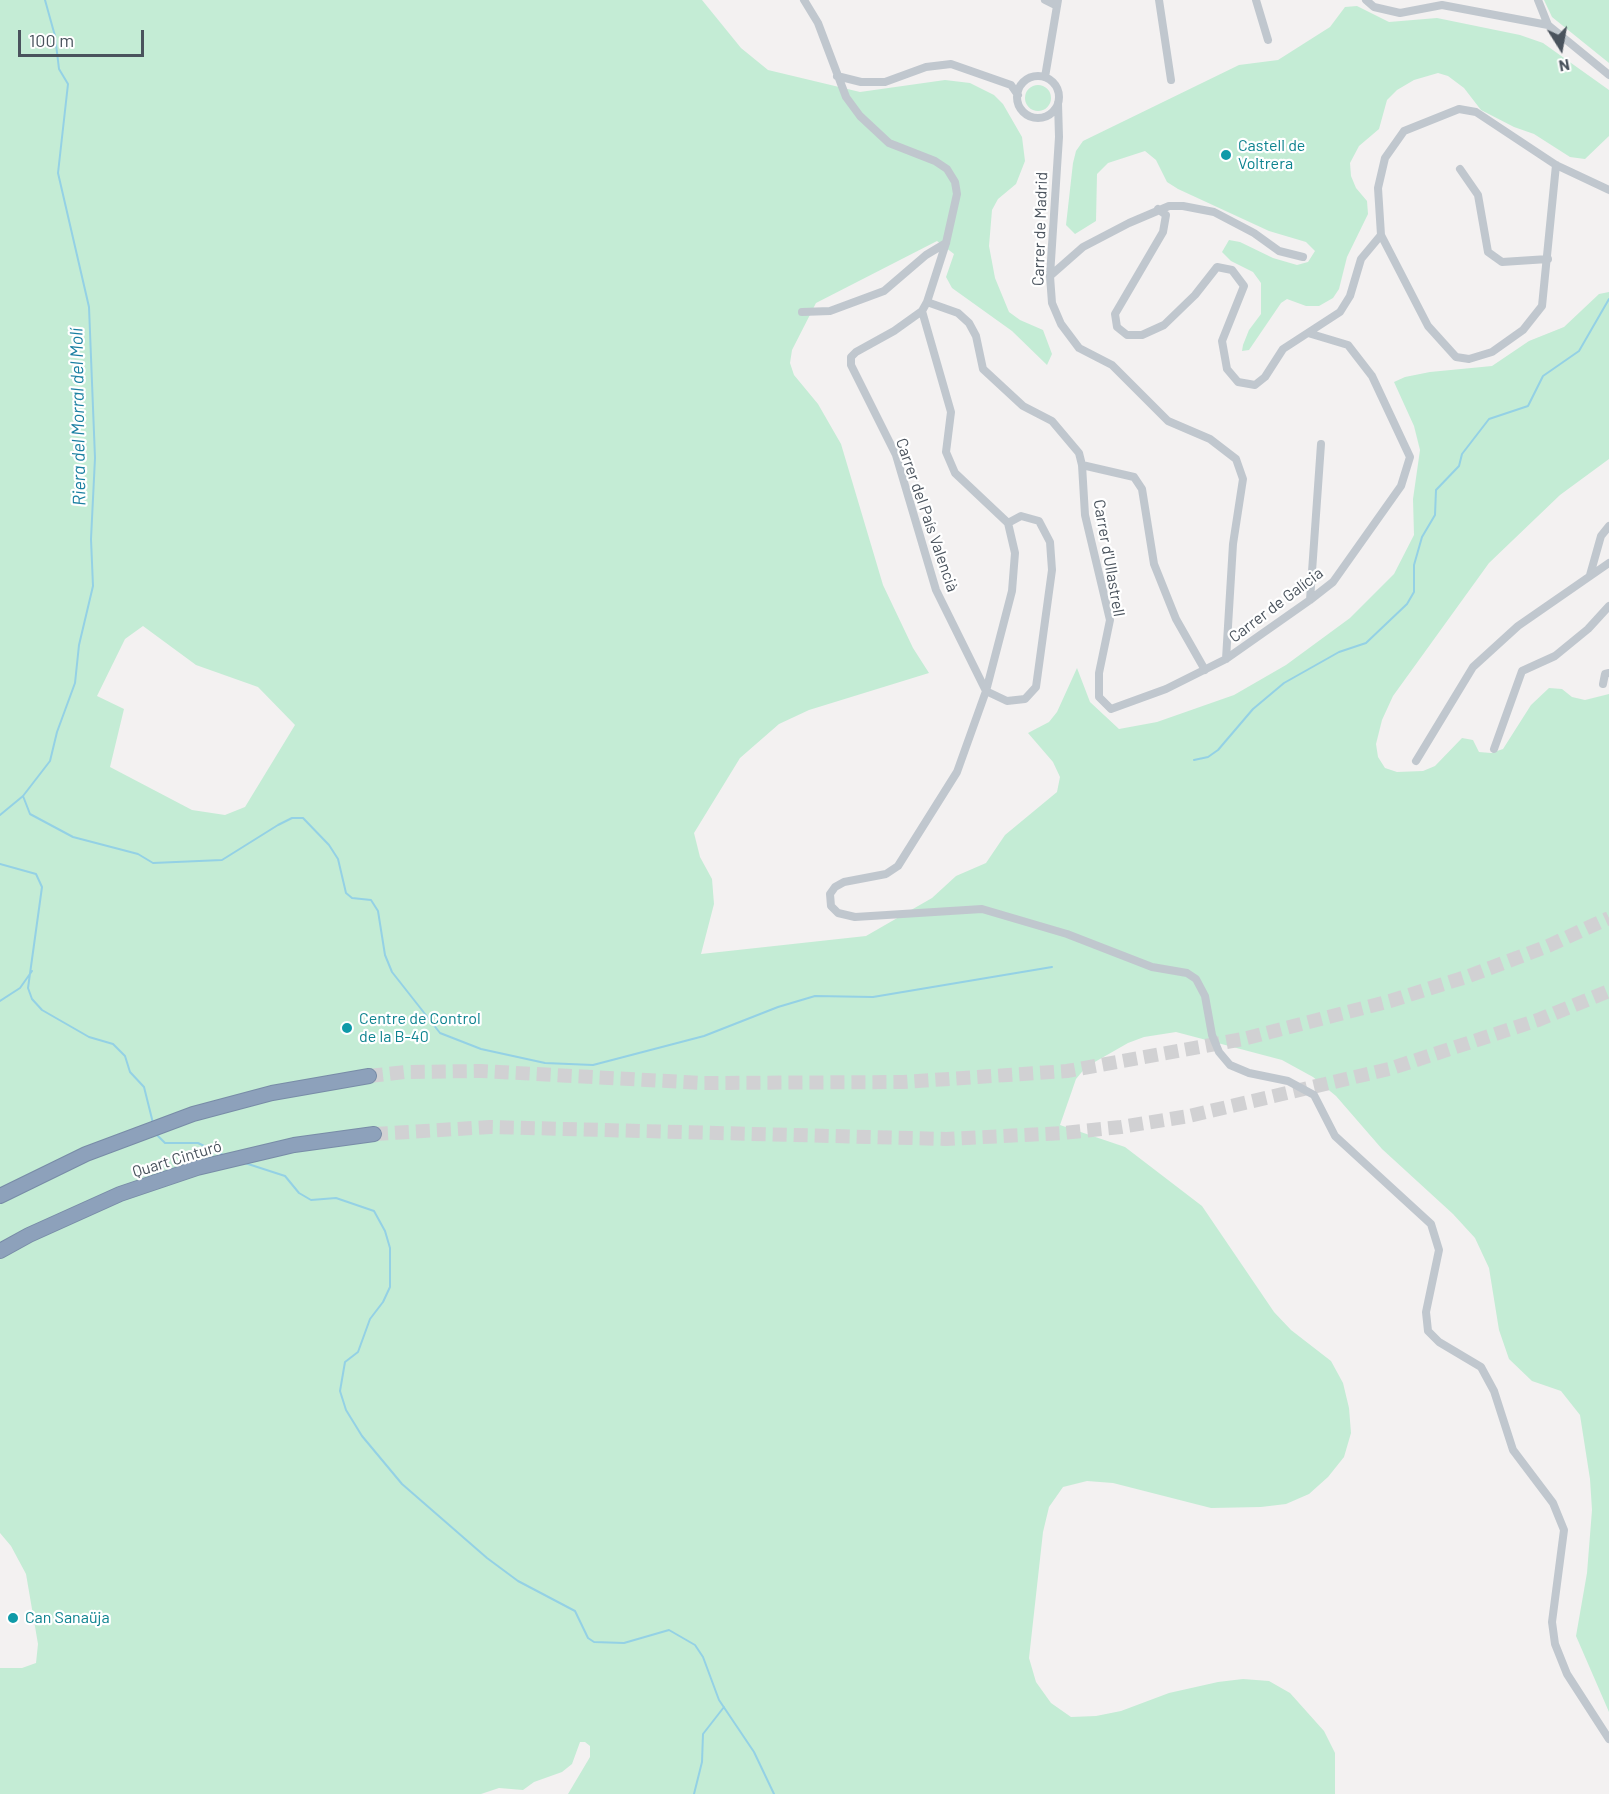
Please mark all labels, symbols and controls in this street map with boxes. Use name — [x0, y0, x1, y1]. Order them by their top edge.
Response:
scale bar — [21, 18, 147, 56]
north arrow — [1531, 18, 1591, 78]
text: 100 m — [29, 29, 74, 51]
text: N — [1558, 56, 1572, 76]
place label: Castell de Voltrera — [1238, 136, 1305, 174]
marker: Castell de Voltrera — [1219, 148, 1233, 162]
street label: Carrer de Madrid — [1028, 172, 1052, 286]
water label: Riera del Morral del Molí — [66, 328, 90, 506]
street label: Carrer del País Valencià — [892, 436, 962, 594]
street label: Carrer d'Ullastrell — [1089, 498, 1129, 618]
street label: Carrer de Galícia — [1225, 563, 1327, 647]
place label: Centre de Control de la B-40 — [359, 1009, 481, 1047]
marker: Centre de Control de la B-40 — [340, 1021, 354, 1035]
street label: Quart Cinturó — [130, 1136, 224, 1182]
place label: Can Sanaüja — [25, 1608, 110, 1628]
marker: Can Sanaüja — [6, 1611, 20, 1625]

